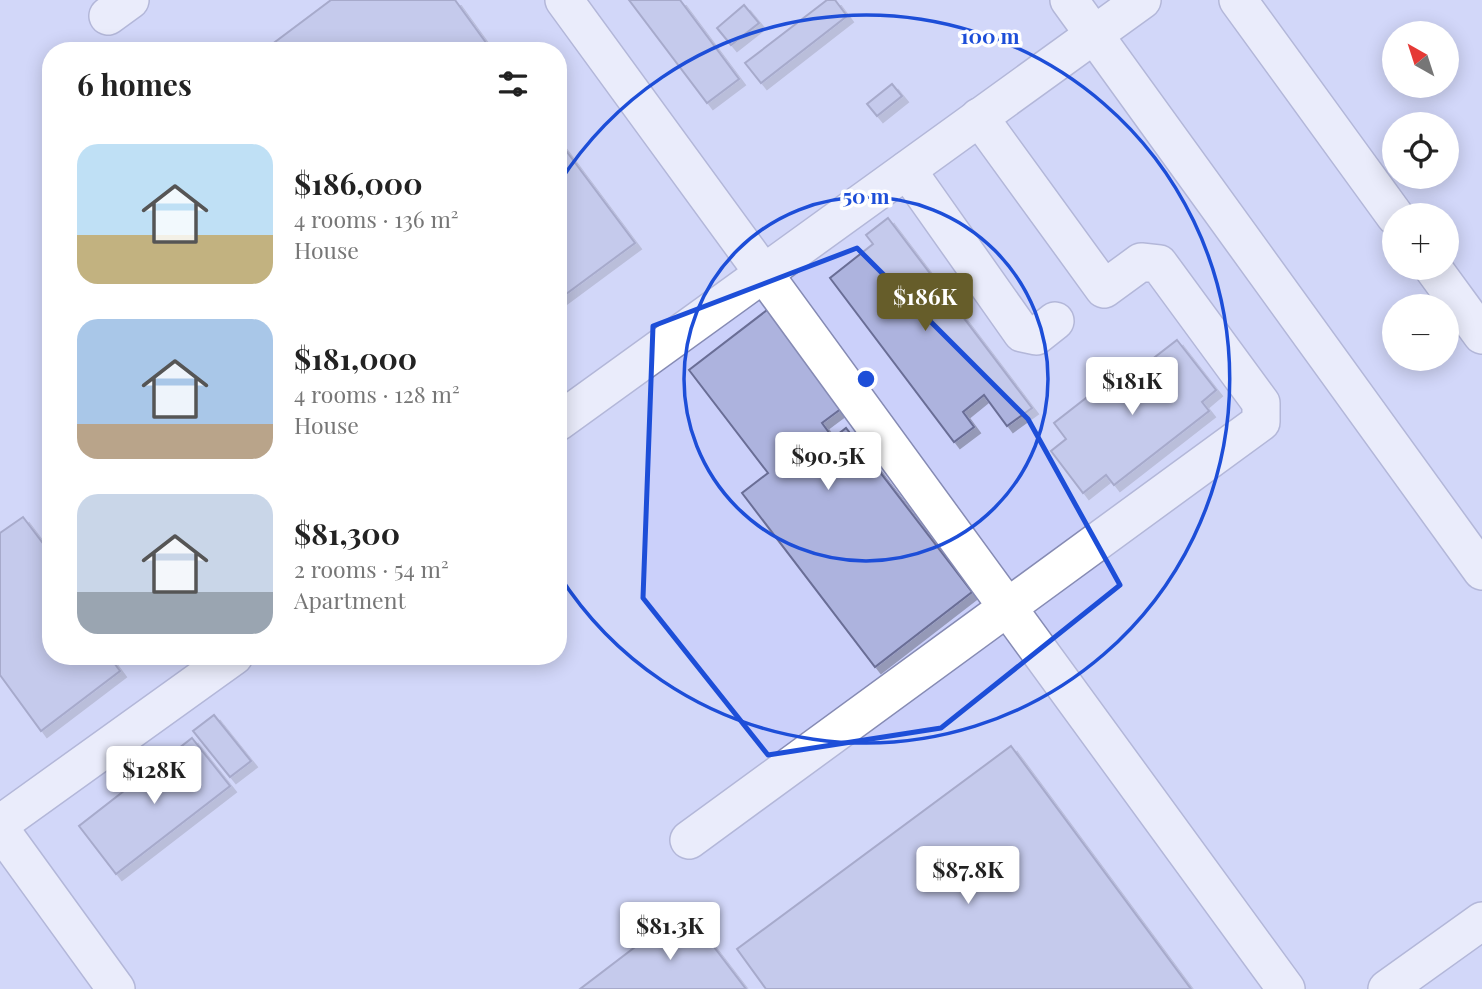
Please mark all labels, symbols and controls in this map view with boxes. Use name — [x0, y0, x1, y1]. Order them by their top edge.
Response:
text: 100 m — [960, 21, 1020, 49]
north arrow — [1382, 21, 1460, 98]
map controls — [1382, 21, 1459, 371]
text: 6 homes — [77, 64, 192, 104]
icon: filters — [494, 65, 532, 103]
button: locate — [1382, 112, 1459, 189]
text: $186,000 — [294, 163, 423, 203]
icon: home — [133, 172, 217, 256]
text: 50 m — [842, 181, 890, 209]
text: 4 rooms · 136 m² — [294, 203, 459, 234]
button: + — [1382, 203, 1459, 280]
text: House — [294, 234, 359, 265]
pin: $186K — [876, 274, 974, 333]
text: $186K — [893, 280, 957, 311]
button: − — [1382, 294, 1459, 371]
text: $181,000 — [294, 338, 417, 378]
icon: home — [133, 347, 217, 431]
pin: $181K — [1083, 358, 1181, 417]
text: $181K — [1102, 364, 1162, 395]
centre of rings — [854, 367, 878, 391]
text: 4 rooms · 128 m² — [294, 378, 460, 409]
text: House — [294, 409, 359, 440]
pin: $90.5K — [771, 433, 885, 492]
text: $90.5K — [791, 439, 865, 470]
text: $81,300 — [294, 513, 400, 553]
icon: home — [133, 522, 217, 606]
text: 2 rooms · 54 m² — [294, 553, 449, 584]
text: Apartment — [294, 584, 406, 615]
pin: $128K — [105, 746, 203, 806]
text: $128K — [122, 753, 186, 784]
pin: $87.8K — [911, 846, 1025, 906]
text: $87.8K — [932, 853, 1004, 884]
pin: $81.3K — [613, 902, 727, 962]
text: $81.3K — [636, 909, 704, 940]

